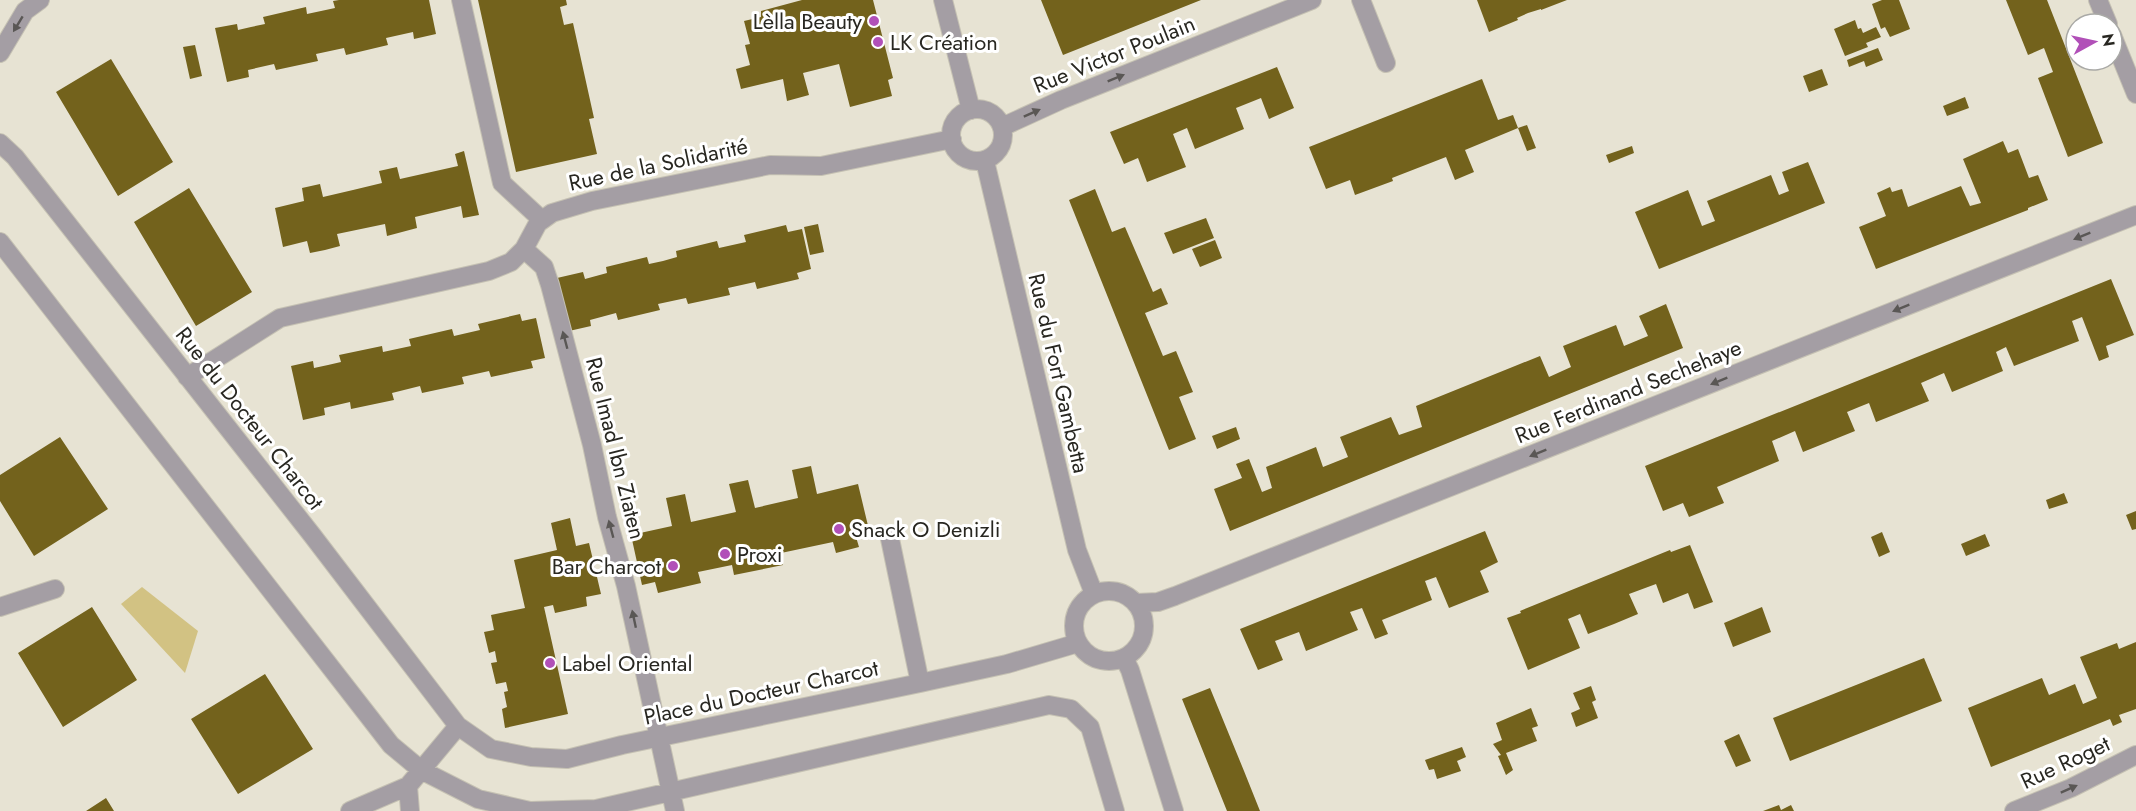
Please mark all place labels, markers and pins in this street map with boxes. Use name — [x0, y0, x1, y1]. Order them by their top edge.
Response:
place label: Lèlla Beauty — [753, 5, 862, 37]
marker: Lèlla Beauty — [867, 14, 881, 28]
place label: LK Création — [890, 26, 998, 58]
marker: LK Création — [871, 35, 885, 49]
place label: Snack O Denizli — [851, 513, 1000, 545]
marker: Snack O Denizli — [832, 522, 846, 536]
place label: Proxi — [737, 538, 782, 570]
marker: Proxi — [718, 547, 732, 561]
place label: Bar Charcot — [552, 550, 662, 582]
marker: Bar Charcot — [666, 559, 680, 573]
place label: Label Oriental — [562, 647, 692, 679]
marker: Label Oriental — [543, 656, 557, 670]

